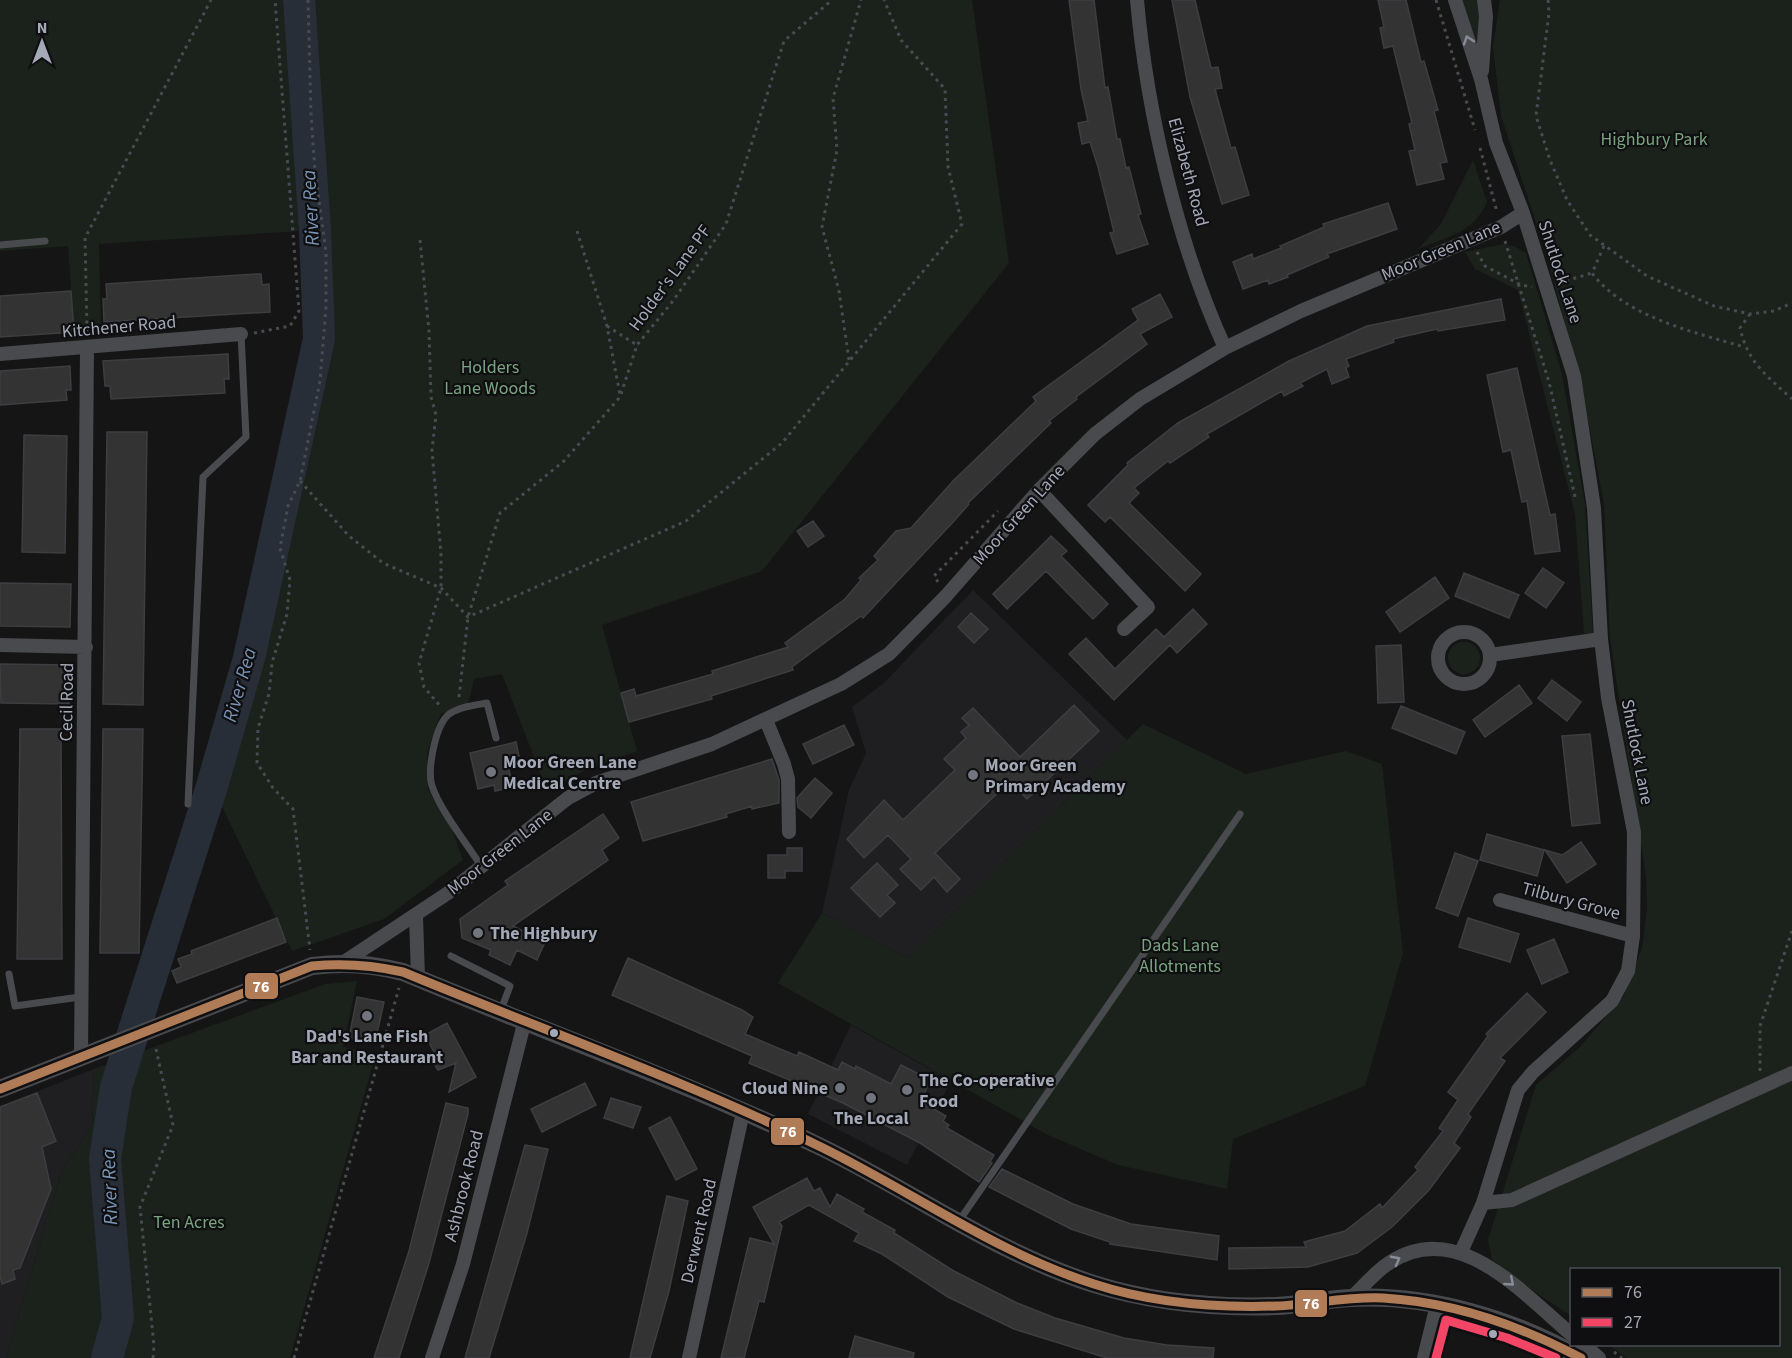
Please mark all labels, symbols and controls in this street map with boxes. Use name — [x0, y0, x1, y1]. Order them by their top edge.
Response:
north arrow — [12, 12, 72, 72]
text: N — [37, 17, 47, 39]
one-way arrow — [1463, 35, 1476, 46]
street label: Elizabeth Road — [1161, 115, 1215, 229]
park label: Highbury Park — [1600, 127, 1708, 152]
water label: River Rea — [295, 169, 327, 247]
street label: Moor Green Lane — [1377, 215, 1505, 287]
street label: Shutlock Lane — [1532, 217, 1588, 327]
street label: Holder's Lane PF — [623, 220, 717, 336]
street label: Kitchener Road — [61, 310, 177, 344]
park label: Holders Lane Woods — [444, 355, 536, 401]
street label: Moor Green Lane — [967, 459, 1071, 571]
water label: River Rea — [216, 644, 264, 726]
street label: Cecil Road — [54, 662, 80, 742]
street label: Shutlock Lane — [1615, 697, 1659, 807]
place label: Moor Green Lane Medical Centre — [503, 750, 637, 796]
place label: Moor Green Primary Academy — [985, 753, 1126, 799]
marker: Moor Green Lane Medical Centre — [484, 765, 498, 779]
marker: Moor Green Primary Academy — [966, 768, 980, 782]
street label: Moor Green Lane — [442, 803, 558, 901]
street label: Tilbury Grove — [1519, 876, 1623, 926]
place label: The Highbury — [490, 921, 598, 946]
marker: The Highbury — [471, 926, 485, 940]
park label: Dads Lane Allotments — [1139, 933, 1221, 979]
line badge: 76 — [244, 972, 279, 1000]
text: 76 — [253, 976, 269, 998]
marker: Dad's Lane Fish Bar and Restaurant — [360, 1009, 374, 1023]
place label: Dad's Lane Fish Bar and Restaurant — [291, 1024, 443, 1070]
unlabelled marker — [548, 1027, 560, 1039]
place label: The Co-operative Food — [919, 1068, 1055, 1114]
place label: Cloud Nine — [742, 1076, 828, 1101]
marker: Cloud Nine — [833, 1081, 847, 1095]
marker: The Co-operative Food — [900, 1083, 914, 1097]
marker: The Local — [864, 1091, 878, 1105]
place label: The Local — [833, 1106, 909, 1131]
line badge: 76 — [770, 1117, 805, 1146]
text: 76 — [780, 1121, 796, 1143]
street label: Ashbrook Road — [438, 1128, 490, 1244]
water label: River Rea — [95, 1148, 125, 1226]
street label: Derwent Road — [675, 1176, 723, 1286]
park label: Ten Acres — [153, 1210, 225, 1235]
one-way arrow — [1390, 1256, 1400, 1267]
legend — [1570, 1268, 1780, 1346]
one-way arrow — [1503, 1275, 1514, 1286]
text: 76 — [1624, 1280, 1642, 1305]
line badge: 76 — [1294, 1289, 1328, 1318]
text: 76 — [1303, 1293, 1319, 1315]
text: 27 — [1624, 1310, 1642, 1335]
unlabelled marker — [1487, 1328, 1499, 1340]

